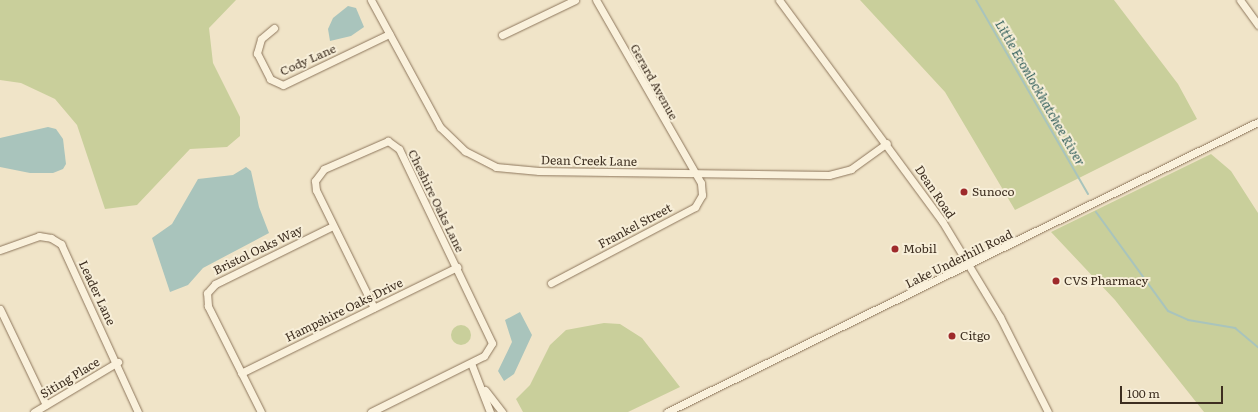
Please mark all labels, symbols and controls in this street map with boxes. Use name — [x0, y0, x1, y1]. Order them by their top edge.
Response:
water label: Little Econlockhatchee River — [992, 17, 1088, 169]
street label: Cody Lane — [278, 41, 338, 79]
street label: Gerard Avenue — [627, 42, 681, 122]
street label: Cheshire Oaks Lane — [405, 147, 467, 255]
street label: Dean Creek Lane — [541, 153, 637, 169]
street label: Dean Road — [912, 163, 958, 221]
place label: Sunoco — [972, 185, 1015, 199]
marker: Sunoco — [959, 187, 969, 197]
street label: Frankel Street — [596, 201, 674, 251]
street label: Bristol Oaks Way — [211, 222, 305, 278]
street label: Lake Underhill Road — [903, 227, 1015, 291]
place label: Mobil — [903, 242, 937, 256]
marker: Mobil — [890, 244, 900, 254]
street label: Leader Lane — [76, 258, 118, 328]
place label: CVS Pharmacy — [1064, 274, 1148, 288]
street label: Hampshire Oaks Drive — [283, 275, 405, 345]
marker: CVS Pharmacy — [1051, 276, 1061, 286]
place label: Citgo — [960, 329, 990, 343]
marker: Citgo — [947, 331, 957, 341]
street label: Siting Place — [38, 355, 102, 401]
scale bar — [1122, 378, 1225, 404]
text: 100 m — [1127, 384, 1160, 402]

